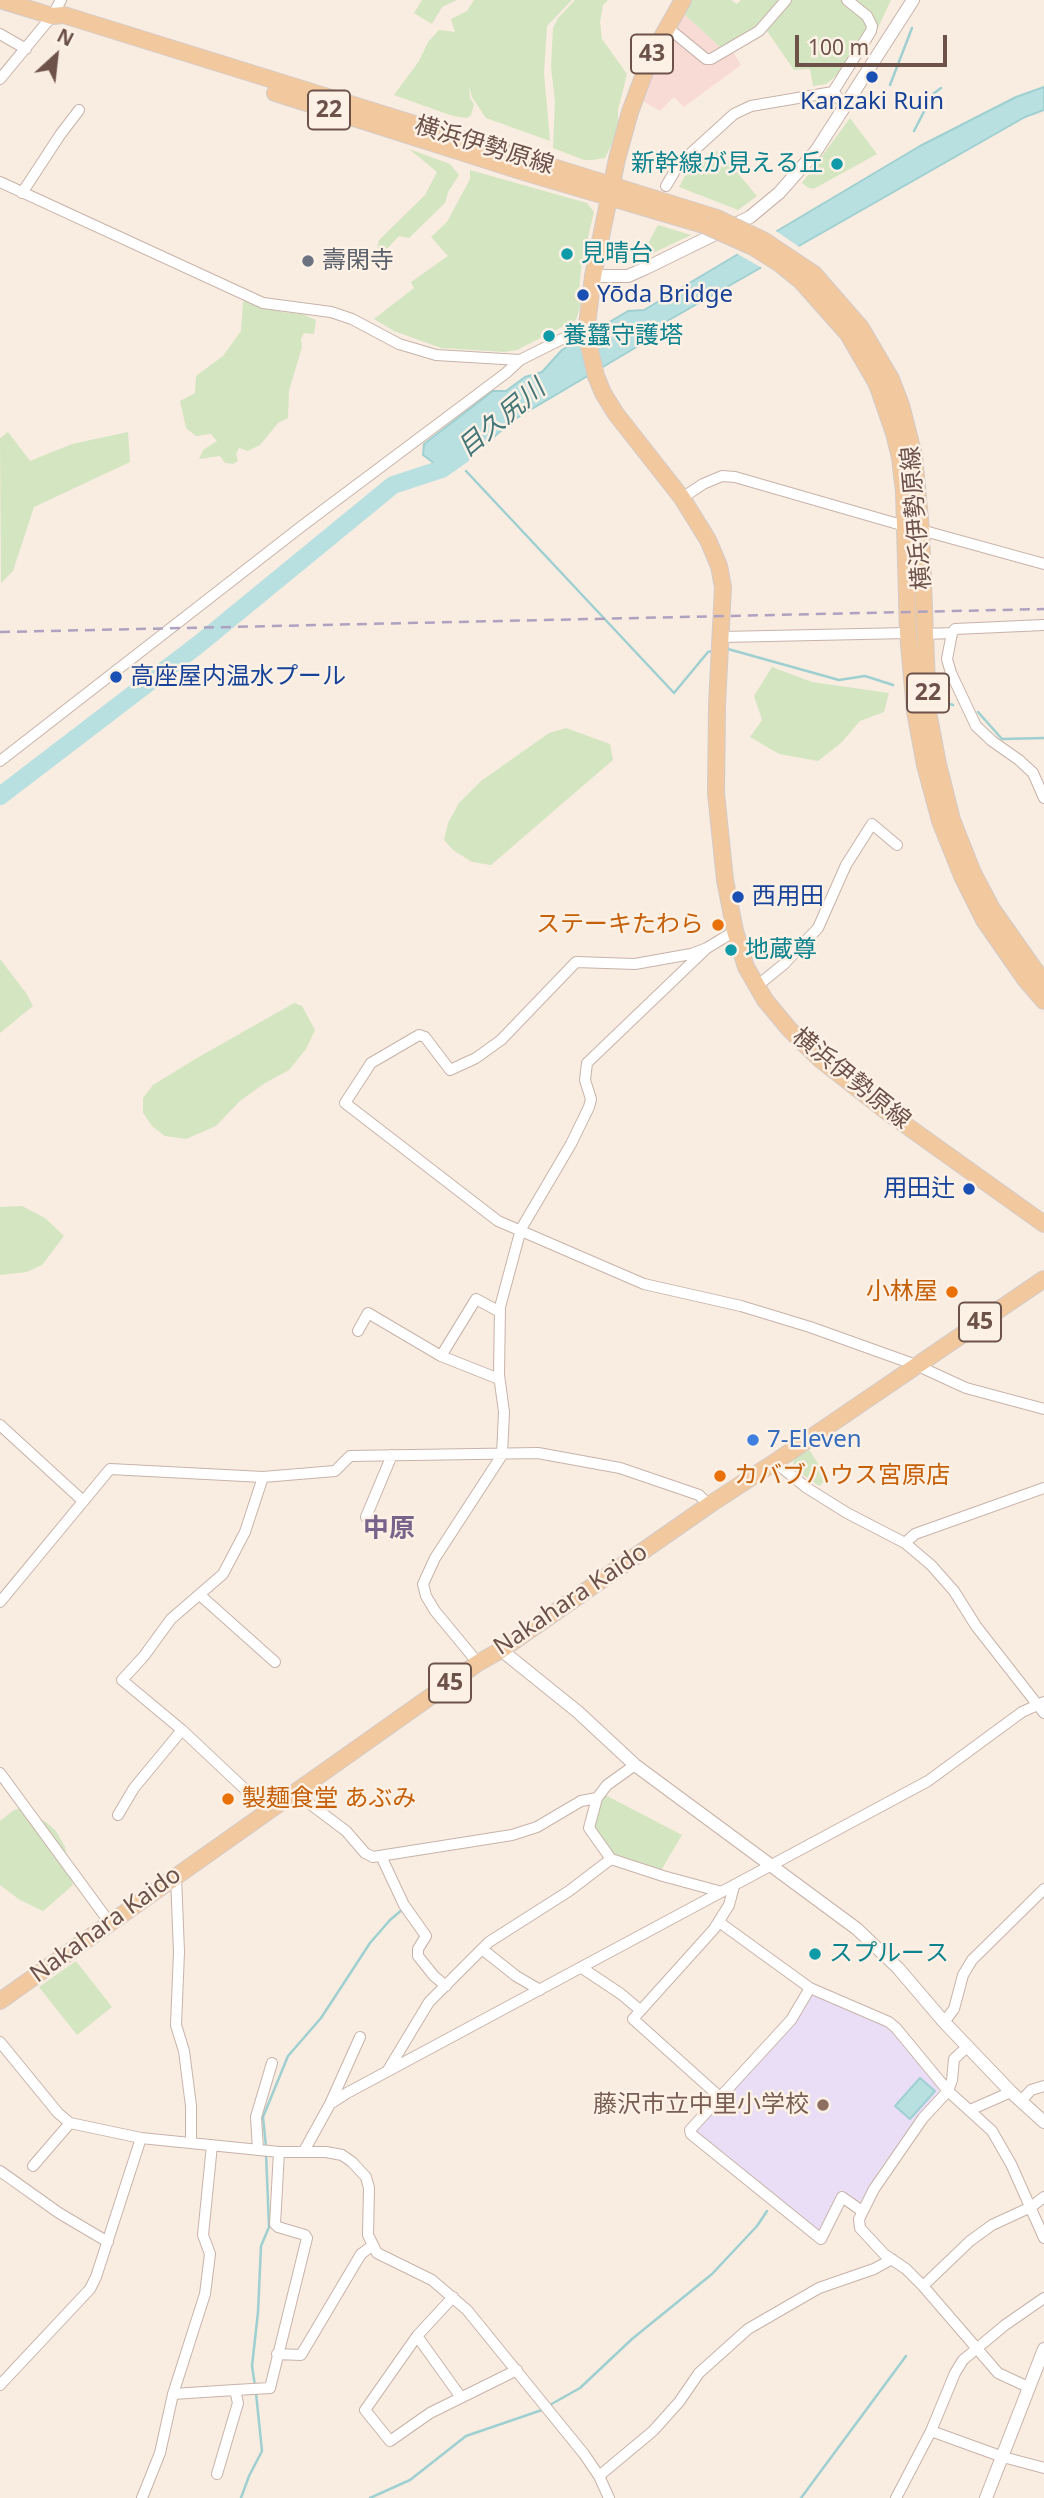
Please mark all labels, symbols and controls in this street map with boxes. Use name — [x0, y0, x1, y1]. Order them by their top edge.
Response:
north arrow — [21, 21, 91, 91]
scale bar — [799, 21, 951, 65]
text: N — [53, 22, 78, 52]
text: 100 m — [808, 33, 869, 61]
road number: 43 — [631, 34, 673, 74]
marker: Kanzaki Ruin — [864, 69, 880, 85]
place label: Kanzaki Ruin — [800, 88, 944, 116]
road number: 22 — [308, 90, 350, 130]
street label: 横浜伊勢原線 — [411, 111, 557, 181]
place label: 新幹線が見える丘 — [631, 150, 823, 178]
marker: 新幹線が見える丘 — [829, 156, 845, 172]
place label: 見晴台 — [581, 240, 653, 268]
marker: 見晴台 — [559, 246, 575, 262]
place label: 壽閑寺 — [322, 247, 394, 275]
marker: 壽閑寺 — [300, 253, 316, 269]
place label: Yōda Bridge — [597, 281, 733, 309]
marker: Yōda Bridge — [575, 287, 591, 303]
place label: 養蠶守護塔 — [563, 322, 683, 350]
marker: 養蠶守護塔 — [541, 328, 557, 344]
water label: 目久尻川 — [452, 374, 552, 464]
street label: 横浜伊勢原線 — [896, 445, 938, 591]
place label: 高座屋内温水プール — [130, 663, 346, 691]
marker: 高座屋内温水プール — [108, 669, 124, 685]
road number: 22 — [907, 674, 949, 712]
place label: 西用田 — [752, 883, 824, 911]
marker: 西用田 — [730, 889, 746, 905]
place label: ステーキたわら — [536, 911, 704, 939]
marker: ステーキたわら — [710, 917, 726, 933]
place label: 地蔵尊 — [745, 936, 817, 964]
marker: 地蔵尊 — [723, 942, 739, 958]
street label: 横浜伊勢原線 — [786, 1022, 916, 1136]
place label: 用田辻 — [883, 1175, 955, 1203]
marker: 用田辻 — [961, 1181, 977, 1197]
place label: 小林屋 — [866, 1278, 938, 1306]
marker: 小林屋 — [944, 1284, 960, 1300]
road number: 45 — [959, 1302, 1001, 1342]
place label: 7-Eleven — [767, 1426, 862, 1454]
marker: 7-Eleven — [745, 1432, 761, 1448]
place label: カバブハウス宮原店 — [734, 1462, 950, 1490]
marker: カバブハウス宮原店 — [712, 1468, 728, 1484]
district label: 中原 — [363, 1514, 415, 1546]
street label: Nakahara Kaido — [489, 1538, 653, 1662]
road number: 45 — [429, 1664, 471, 1702]
place label: 製麺食堂 あぶみ — [242, 1785, 416, 1813]
marker: 製麺食堂 あぶみ — [220, 1791, 236, 1807]
street label: Nakahara Kaido — [25, 1861, 187, 1989]
place label: スプルース — [829, 1940, 949, 1968]
marker: スプルース — [807, 1946, 823, 1962]
place label: 藤沢市立中里小学校 — [593, 2091, 809, 2119]
marker: 藤沢市立中里小学校 — [815, 2097, 831, 2113]

